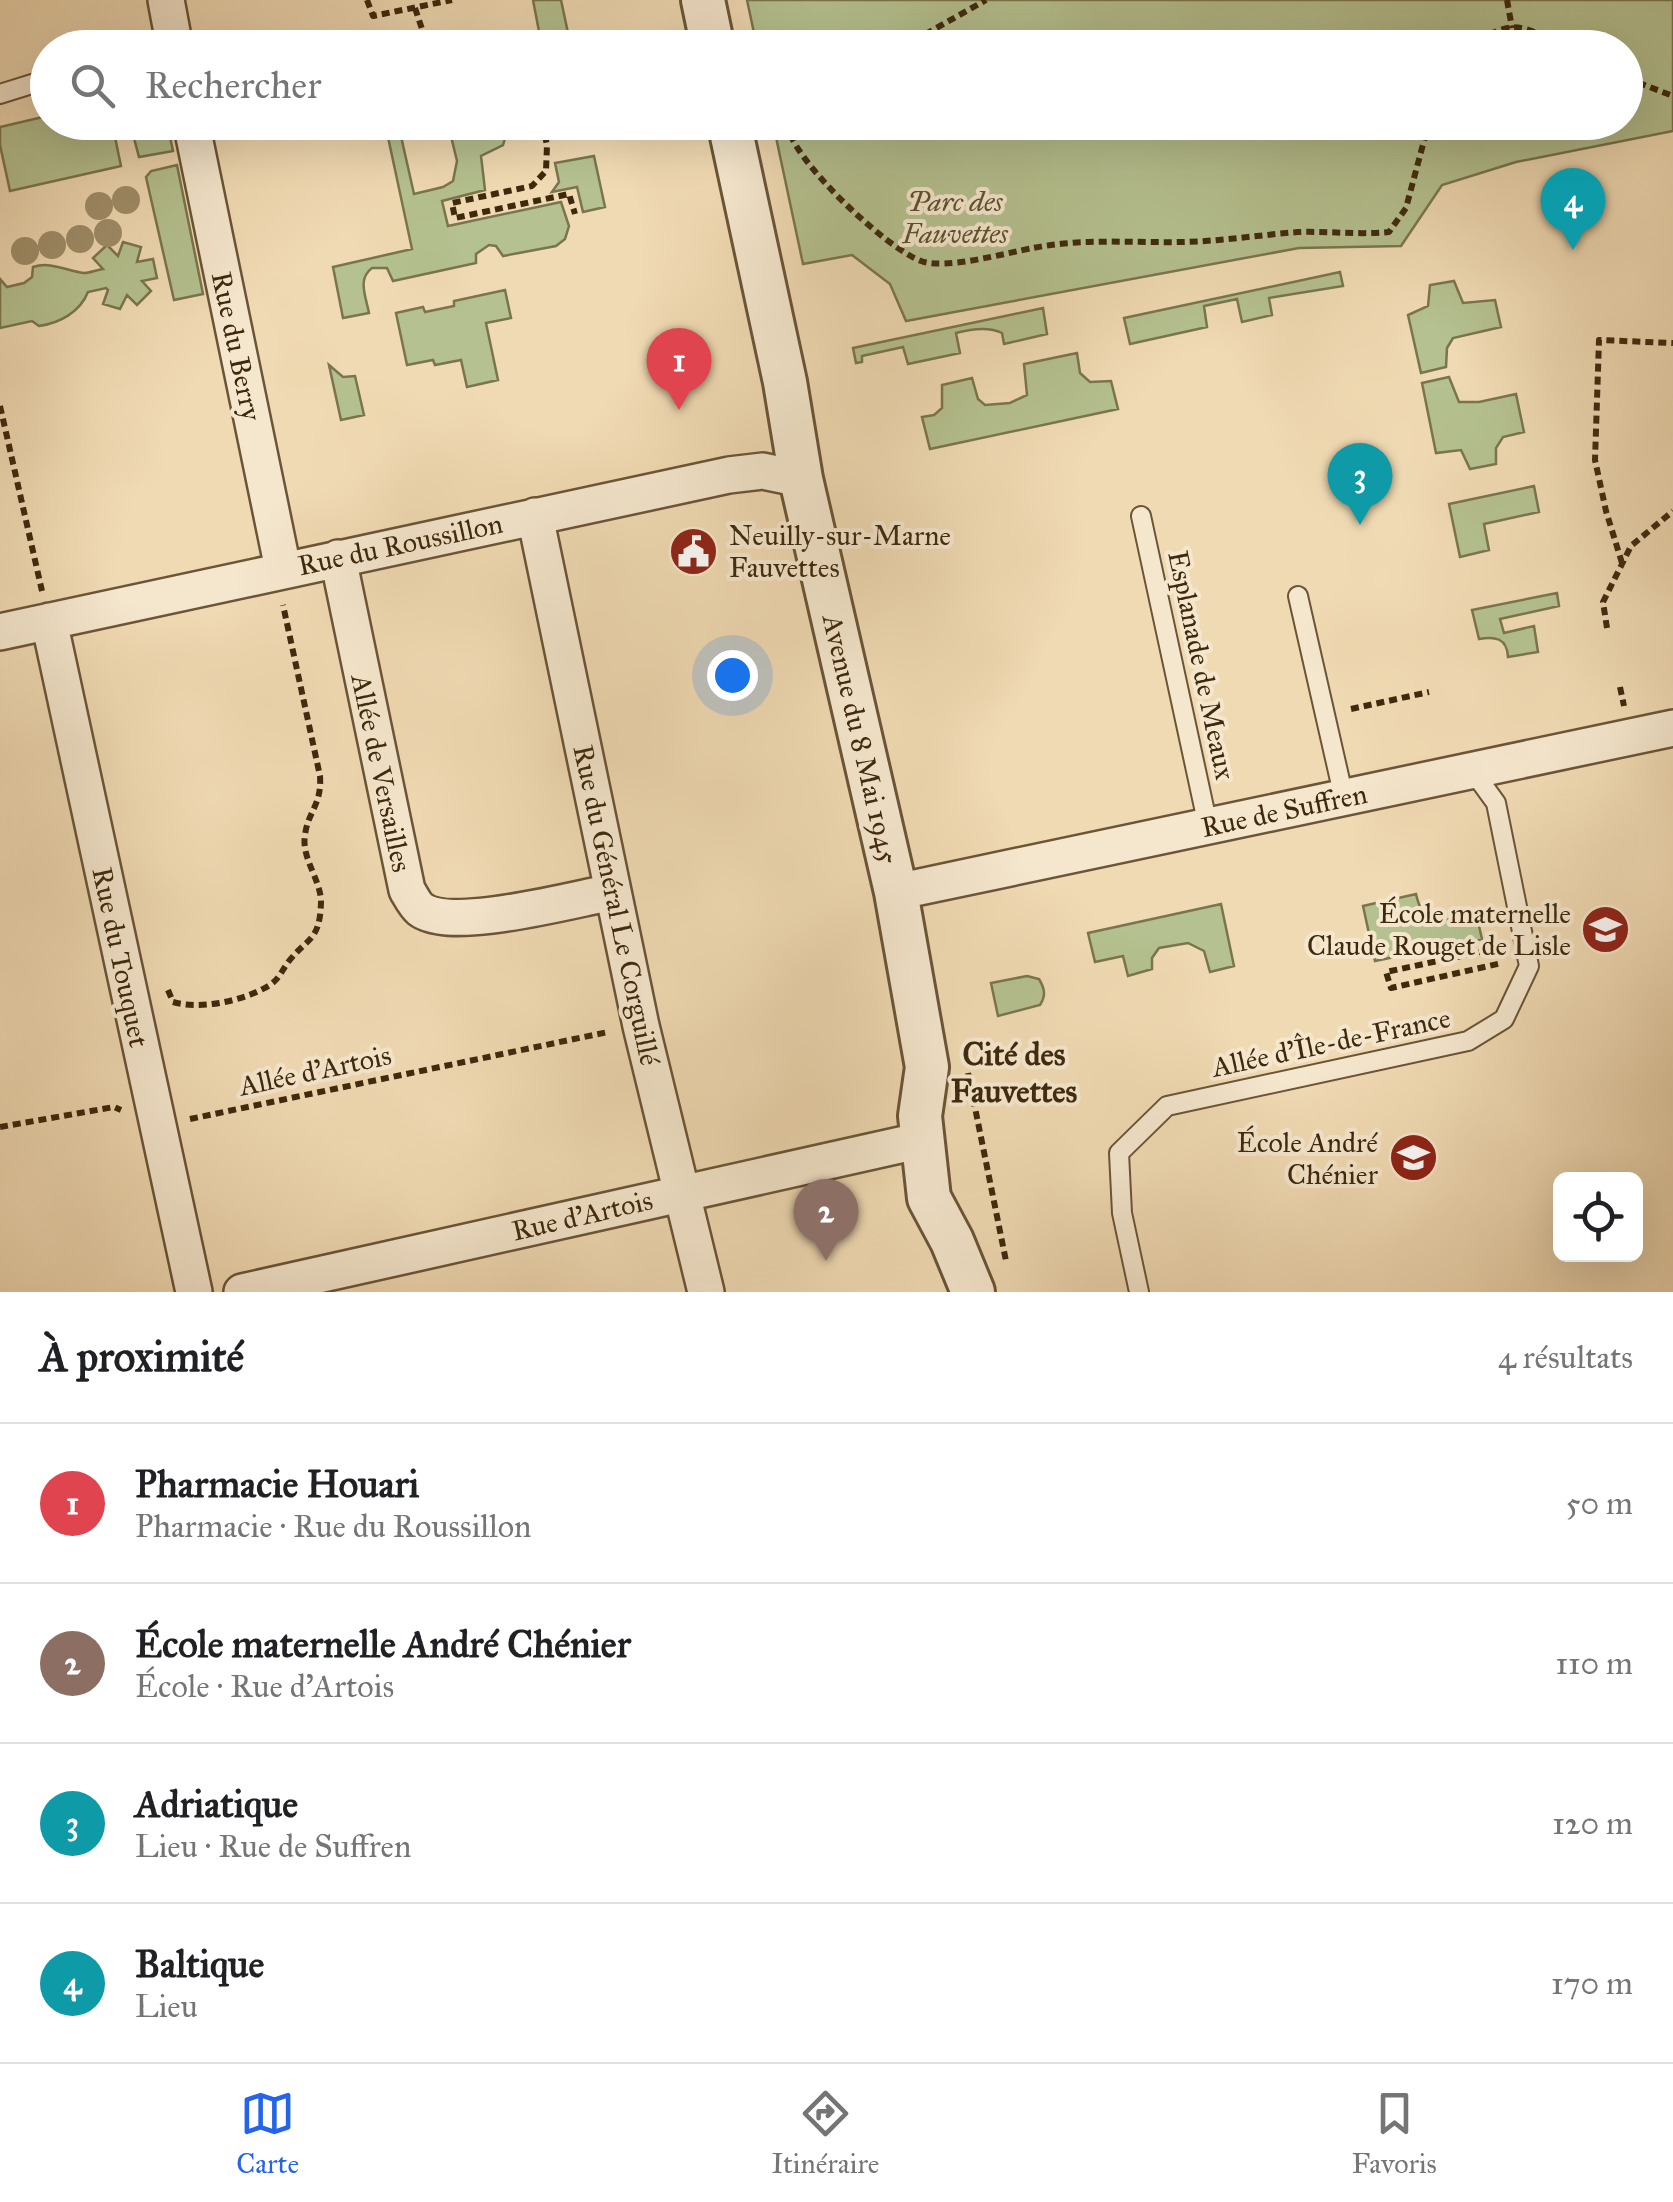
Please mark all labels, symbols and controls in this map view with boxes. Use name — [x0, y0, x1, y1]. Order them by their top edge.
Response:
search box — [30, 30, 1643, 140]
icon: search — [65, 58, 120, 113]
text: Rechercher — [145, 62, 321, 108]
pin: 4 — [1540, 168, 1606, 250]
park label: Parc des Fauvettes — [901, 184, 1009, 251]
street label: Rue du Berry — [204, 268, 270, 425]
pin: 1 — [646, 328, 712, 410]
pin: 3 — [1328, 442, 1392, 525]
street label: Rue du Roussillon — [295, 506, 506, 583]
place label: Neuilly-sur-Marne Fauvettes — [729, 518, 951, 585]
public building icon: Neuilly-sur-Marne Fauvettes — [668, 525, 720, 577]
street label: Esplanade de Meaux — [1160, 547, 1243, 783]
street label: Avenue du 8 Mai 1945 — [815, 610, 906, 867]
your location — [707, 650, 758, 701]
street label: Allée de Versailles — [343, 670, 420, 875]
street label: Rue du Général Le Corguillé — [565, 742, 668, 1069]
street label: Rue de Suffren — [1198, 776, 1370, 845]
street label: Rue du Touquet — [84, 864, 157, 1050]
place label: École maternelle Claude Rouget de Lisle — [1307, 896, 1571, 963]
school or university icon: École maternelle Claude Rouget de Lisle — [1580, 903, 1632, 955]
street label: Allée d'Île-de-France — [1208, 1000, 1453, 1085]
district label: Cité des Fauvettes — [951, 1035, 1078, 1111]
street label: Allée d'Artois — [235, 1037, 394, 1104]
place label: École André Chénier — [1237, 1125, 1379, 1192]
school or university icon: École André Chénier — [1387, 1132, 1439, 1184]
map controls — [1553, 1172, 1643, 1262]
button: locate — [1553, 1172, 1643, 1262]
pin: 2 — [794, 1178, 858, 1261]
street label: Rue d'Artois — [508, 1182, 656, 1249]
text: À proximité — [40, 1331, 244, 1383]
text: 4 résultats — [1498, 1338, 1633, 1377]
text: Pharmacie Houari — [135, 1461, 419, 1507]
text: 1 — [66, 1484, 79, 1523]
text: 50 m — [1566, 1484, 1633, 1523]
text: Pharmacie · Rue du Roussillon — [135, 1507, 531, 1546]
text: École maternelle André Chénier — [135, 1621, 631, 1667]
text: 2 — [65, 1644, 80, 1683]
text: 110 m — [1555, 1644, 1633, 1683]
text: École · Rue d'Artois — [135, 1667, 394, 1706]
text: Adriatique — [135, 1781, 298, 1827]
text: 3 — [66, 1804, 79, 1843]
text: 120 m — [1552, 1804, 1633, 1843]
text: Lieu · Rue de Suffren — [135, 1827, 411, 1866]
text: Baltique — [135, 1941, 264, 1987]
text: 4 — [64, 1964, 81, 2003]
text: 170 m — [1551, 1964, 1633, 2003]
text: Lieu — [135, 1987, 198, 2026]
tab: Carte — [236, 2086, 299, 2181]
tab: Itinéraire — [772, 2086, 879, 2181]
tab: Favoris — [1352, 2086, 1437, 2181]

